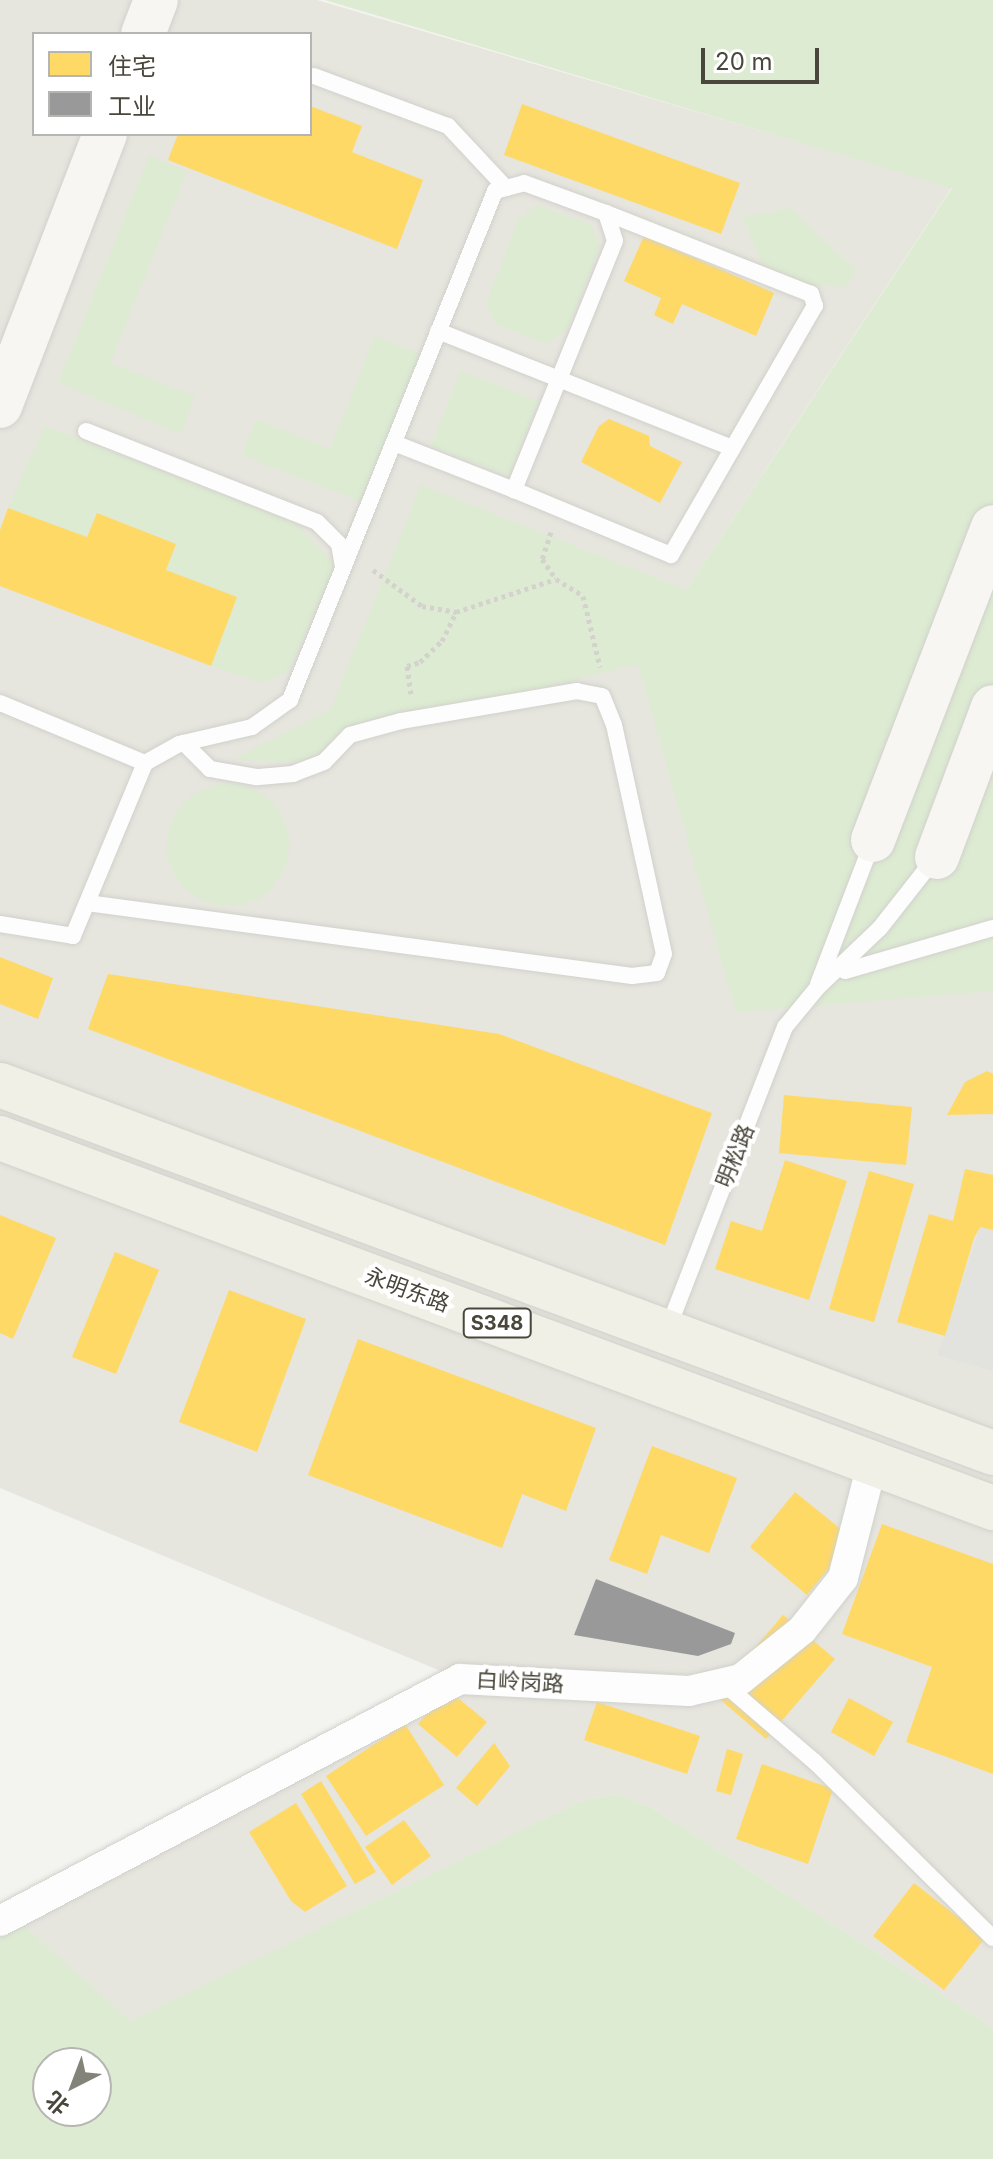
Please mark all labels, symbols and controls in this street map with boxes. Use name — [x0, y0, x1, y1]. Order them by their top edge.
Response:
legend — [32, 32, 312, 136]
scale bar — [705, 32, 823, 82]
text: 20 m — [715, 47, 773, 76]
text: 住宅 — [108, 52, 156, 81]
text: 工业 — [108, 92, 156, 121]
street label: 明松路 — [710, 1120, 760, 1192]
street label: 永明东路 — [361, 1263, 453, 1317]
road number: S348 — [461, 1307, 533, 1339]
street label: 白岭岗路 — [475, 1667, 565, 1697]
north arrow — [32, 2047, 112, 2127]
text: 北 — [40, 2086, 74, 2120]

